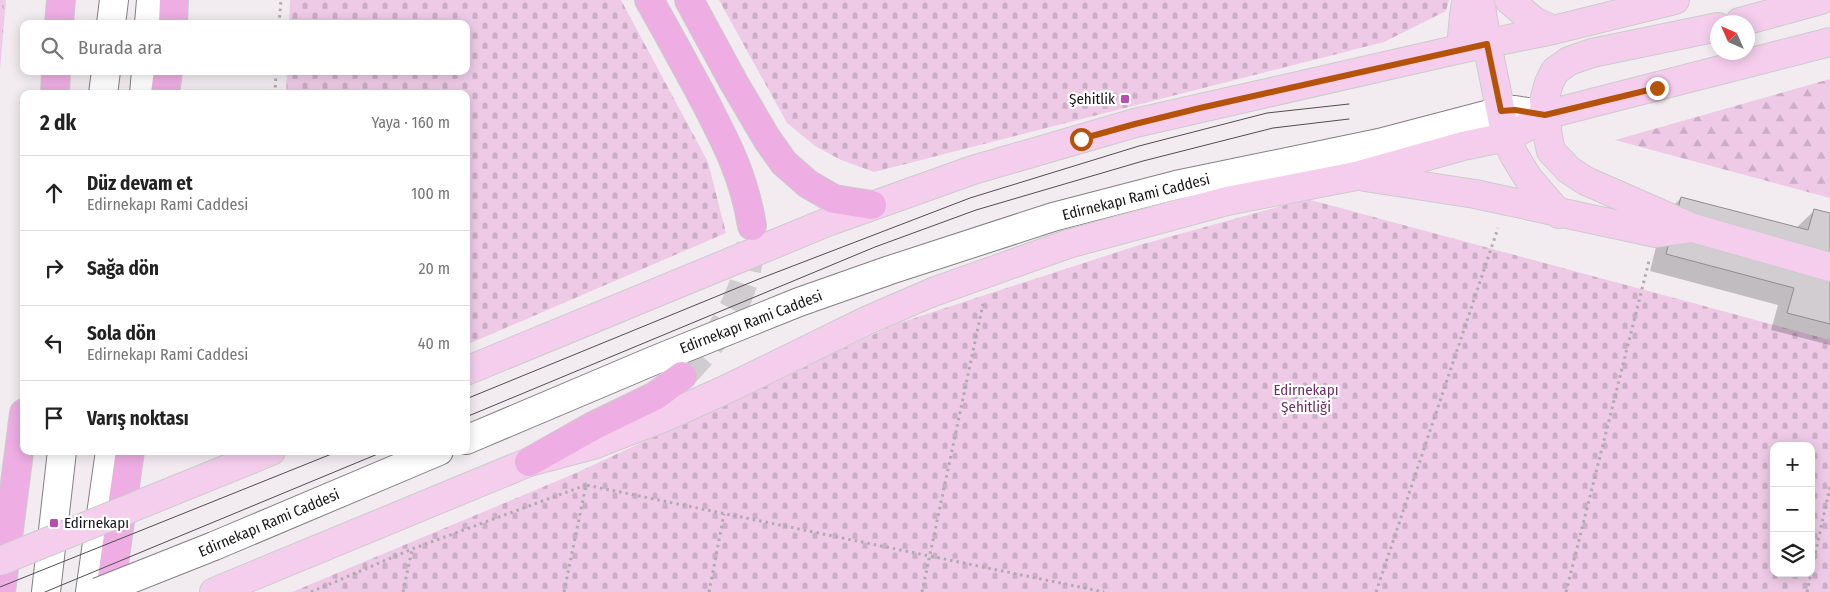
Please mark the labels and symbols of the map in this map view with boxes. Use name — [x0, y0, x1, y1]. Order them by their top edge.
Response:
north arrow — [1710, 15, 1755, 60]
route end — [1646, 77, 1669, 100]
place label: Şehitlik — [1069, 90, 1115, 108]
marker: Şehitlik — [1119, 93, 1131, 105]
route start — [1070, 128, 1093, 151]
street label: Edirnekapı Rami Caddesi — [1060, 170, 1212, 224]
street label: Edirnekapı Rami Caddesi — [677, 287, 825, 357]
park label: Edirnekapı Şehitliği — [1274, 381, 1338, 416]
street label: Edirnekapı Rami Caddesi — [196, 485, 342, 561]
place label: Edirnekapı — [64, 514, 129, 532]
marker: Edirnekapı — [48, 517, 60, 529]

